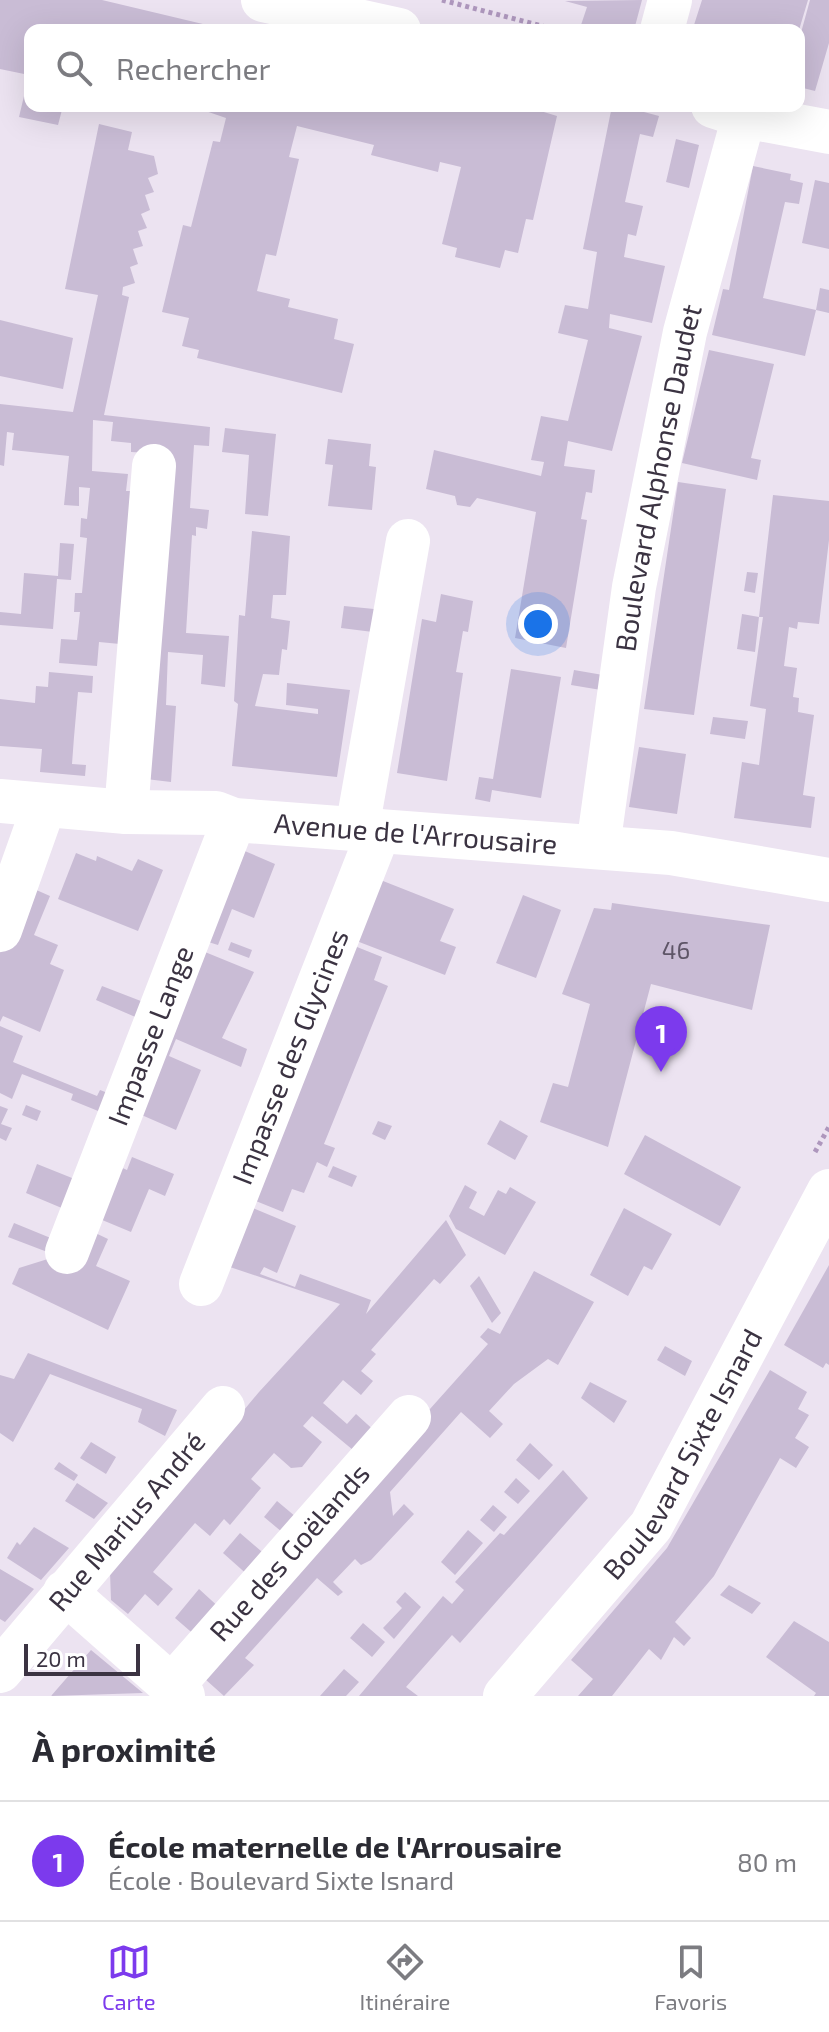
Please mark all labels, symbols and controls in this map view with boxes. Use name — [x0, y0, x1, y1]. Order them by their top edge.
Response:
search box — [24, 24, 805, 112]
icon: search — [52, 46, 96, 90]
text: Rechercher — [116, 50, 271, 86]
street label: Boulevard Alphonse Daudet — [607, 300, 708, 654]
your location — [518, 604, 558, 644]
street label: Avenue de l'Arrousaire — [273, 805, 559, 860]
street label: Impasse des Glycines — [224, 924, 355, 1189]
house number: 46 — [662, 935, 690, 964]
street label: Impasse Lange — [100, 941, 200, 1130]
pin: 1 — [635, 1006, 687, 1072]
street label: Boulevard Sixte Isnard — [595, 1323, 769, 1586]
street label: Rue Marius André — [41, 1424, 211, 1617]
street label: Rue des Goëlands — [202, 1456, 376, 1647]
scale bar — [24, 1640, 140, 1676]
text: 20 m — [36, 1645, 86, 1671]
text: À proximité — [32, 1728, 216, 1769]
text: École maternelle de l'Arrousaire — [108, 1828, 562, 1864]
text: 1 — [52, 1846, 64, 1877]
text: 80 m — [737, 1846, 797, 1877]
text: École · Boulevard Sixte Isnard — [108, 1864, 454, 1895]
tab: Carte — [102, 1940, 156, 2014]
tab: Itinéraire — [359, 1940, 450, 2014]
tab: Favoris — [654, 1940, 727, 2014]

